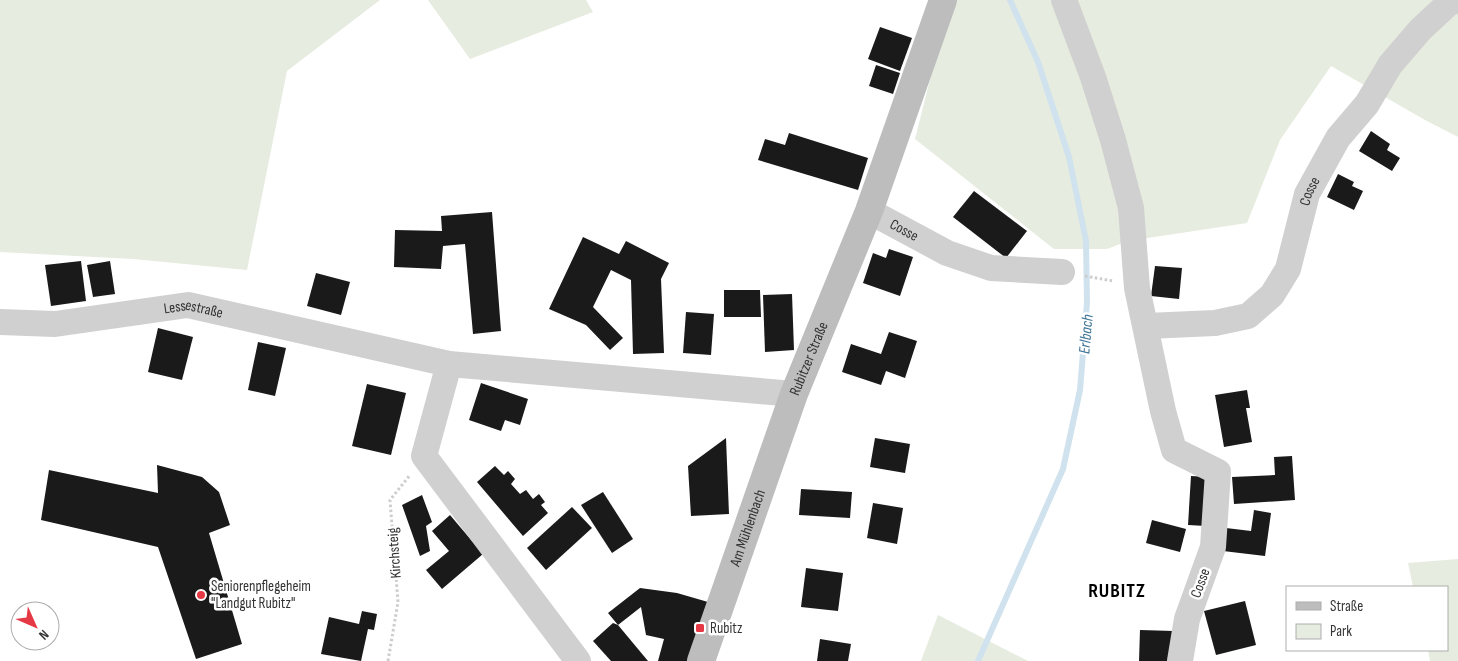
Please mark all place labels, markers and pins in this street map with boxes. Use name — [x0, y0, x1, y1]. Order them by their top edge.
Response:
place label: Seniorenpflegeheim "Landgut Rubitz" — [211, 577, 311, 613]
marker: Seniorenpflegeheim "Landgut Rubitz" — [195, 589, 207, 601]
place label: Rubitz — [710, 619, 743, 638]
marker: Rubitz — [694, 622, 706, 634]

